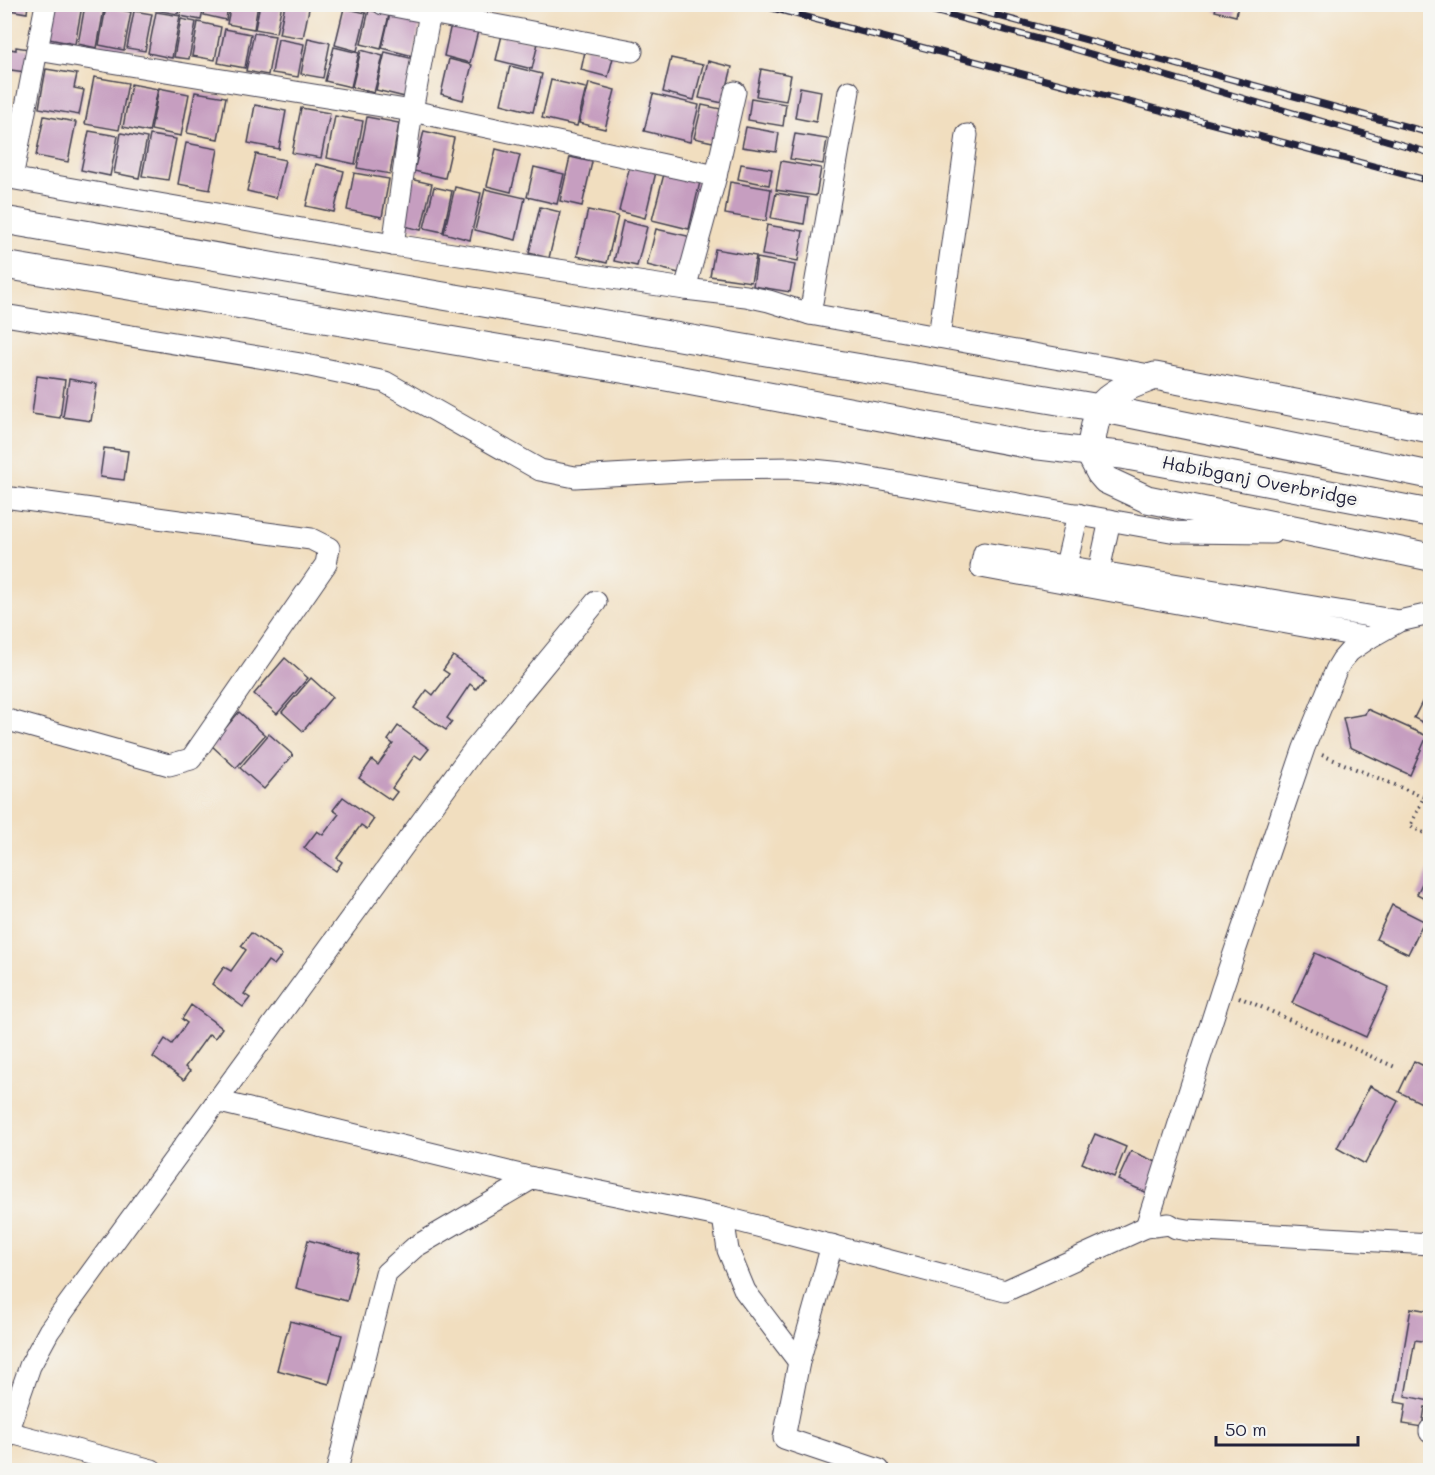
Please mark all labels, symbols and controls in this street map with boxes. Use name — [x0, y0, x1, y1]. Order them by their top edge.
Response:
street label: Habibganj Overbridge — [1160, 449, 1360, 511]
scale bar — [1216, 1409, 1358, 1447]
text: 50 m — [1225, 1417, 1267, 1441]

